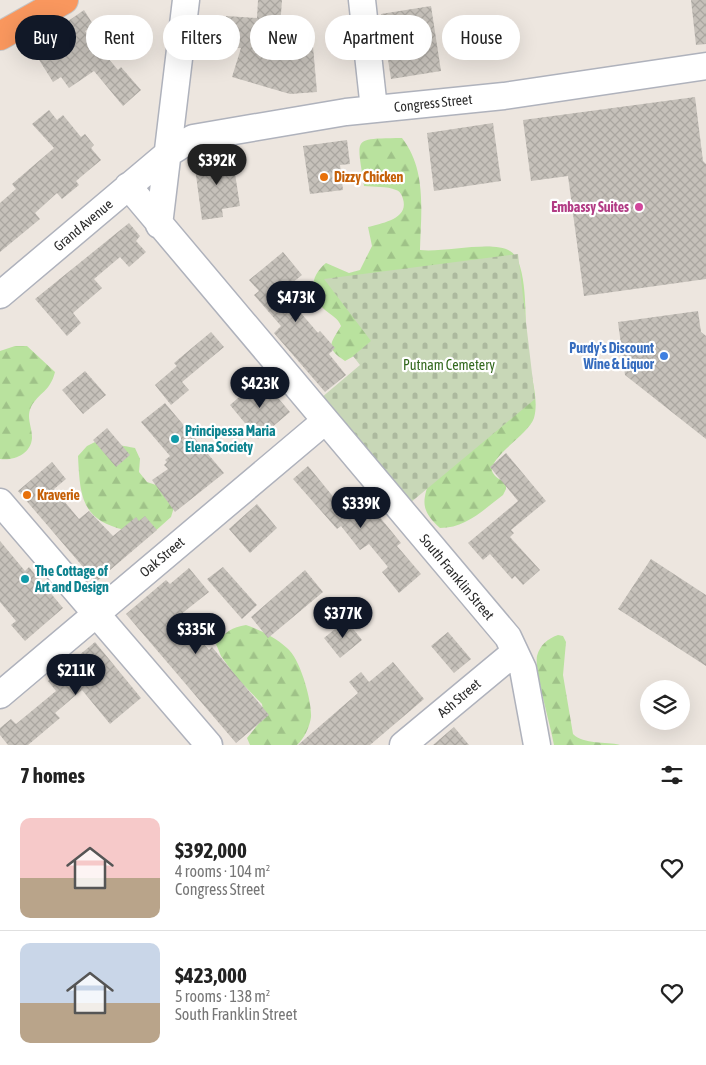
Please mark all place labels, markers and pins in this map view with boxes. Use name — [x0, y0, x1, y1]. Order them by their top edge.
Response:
pin: $392K — [182, 144, 252, 186]
place label: Dizzy Chicken — [334, 169, 404, 185]
marker: Dizzy Chicken — [318, 171, 330, 183]
place label: Embassy Suites — [551, 199, 629, 215]
marker: Embassy Suites — [633, 201, 645, 213]
pin: $473K — [261, 280, 331, 323]
place label: Purdy's Discount Wine & Liquor — [569, 340, 655, 372]
marker: Purdy's Discount Wine & Liquor — [658, 350, 670, 362]
pin: $423K — [225, 366, 295, 409]
place label: Principessa Maria Elena Society — [185, 423, 276, 455]
marker: Principessa Maria Elena Society — [169, 433, 181, 445]
pin: $339K — [326, 486, 396, 529]
place label: Kraverie — [37, 487, 80, 503]
marker: Kraverie — [21, 489, 33, 501]
place label: The Cottage of Art and Design — [34, 563, 109, 595]
marker: The Cottage of Art and Design — [19, 573, 31, 585]
pin: $377K — [308, 596, 378, 639]
pin: $335K — [161, 612, 231, 655]
pin: $211K — [41, 654, 111, 696]

